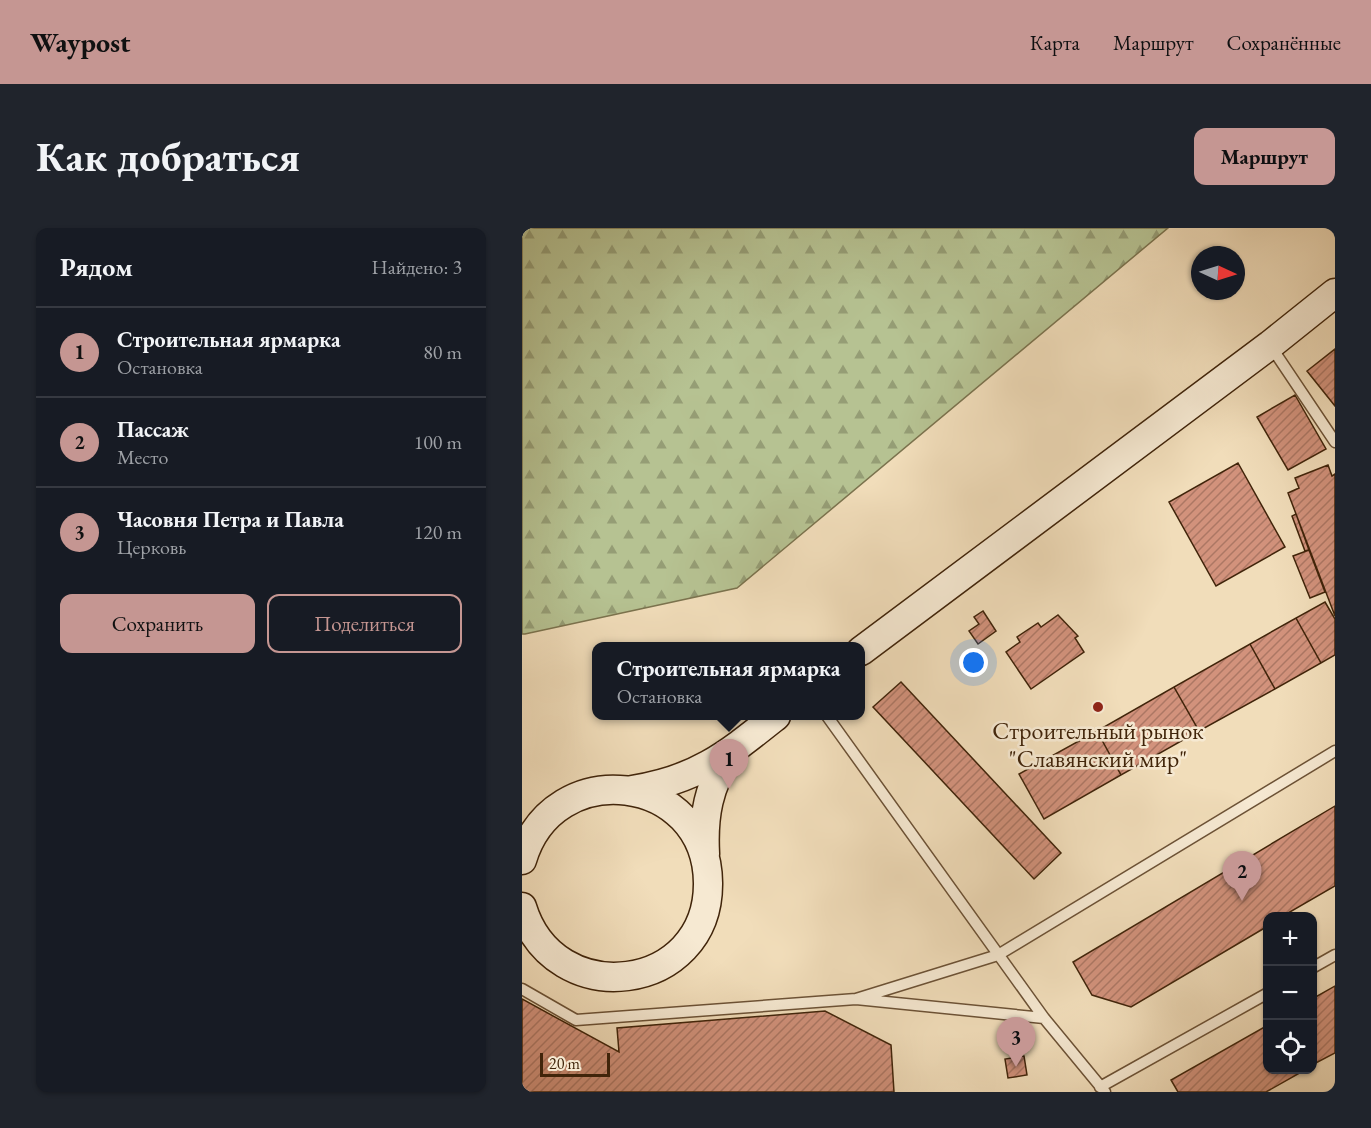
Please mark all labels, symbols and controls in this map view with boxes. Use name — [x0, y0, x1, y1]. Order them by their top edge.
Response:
text: Waypost — [30, 24, 131, 60]
text: Карта — [1030, 29, 1080, 56]
text: Маршрут — [1113, 29, 1194, 56]
text: Сохранённые — [1227, 29, 1341, 56]
button: Маршрут — [1194, 128, 1335, 185]
text: Как добраться — [36, 129, 300, 184]
north arrow — [1191, 246, 1245, 300]
text: Рядом — [60, 250, 133, 284]
text: Найдено: 3 — [371, 254, 462, 280]
text: Строительная ярмарка — [117, 325, 341, 354]
text: 1 — [74, 339, 85, 365]
text: 80 m — [423, 339, 462, 365]
text: Остановка — [117, 354, 203, 380]
text: Пассаж — [117, 415, 189, 444]
text: 2 — [74, 429, 85, 455]
text: 100 m — [414, 429, 462, 455]
text: Место — [117, 444, 168, 470]
text: Часовня Петра и Павла — [117, 505, 344, 534]
text: 3 — [74, 519, 85, 545]
text: 120 m — [414, 519, 462, 545]
text: Церковь — [117, 534, 186, 560]
button: Сохранить — [60, 594, 255, 653]
button: Поделиться — [267, 594, 462, 653]
popup — [592, 642, 865, 720]
your location — [959, 648, 988, 677]
text: Строительная ярмарка — [617, 654, 840, 683]
text: Остановка — [617, 683, 702, 709]
marker: Строительный рынок "Славянский мир" — [1091, 700, 1105, 714]
place label: Строительный рынок "Славянский мир" — [992, 715, 1204, 774]
pin: 1 — [710, 740, 748, 789]
pin: 2 — [1222, 852, 1262, 901]
map controls — [1263, 912, 1317, 1074]
button: + — [1263, 912, 1317, 966]
button: − — [1263, 966, 1317, 1020]
pin: 3 — [996, 1018, 1036, 1067]
button: locate — [1263, 1020, 1317, 1074]
scale bar — [540, 1050, 610, 1078]
text: 20 m — [549, 1053, 580, 1074]

